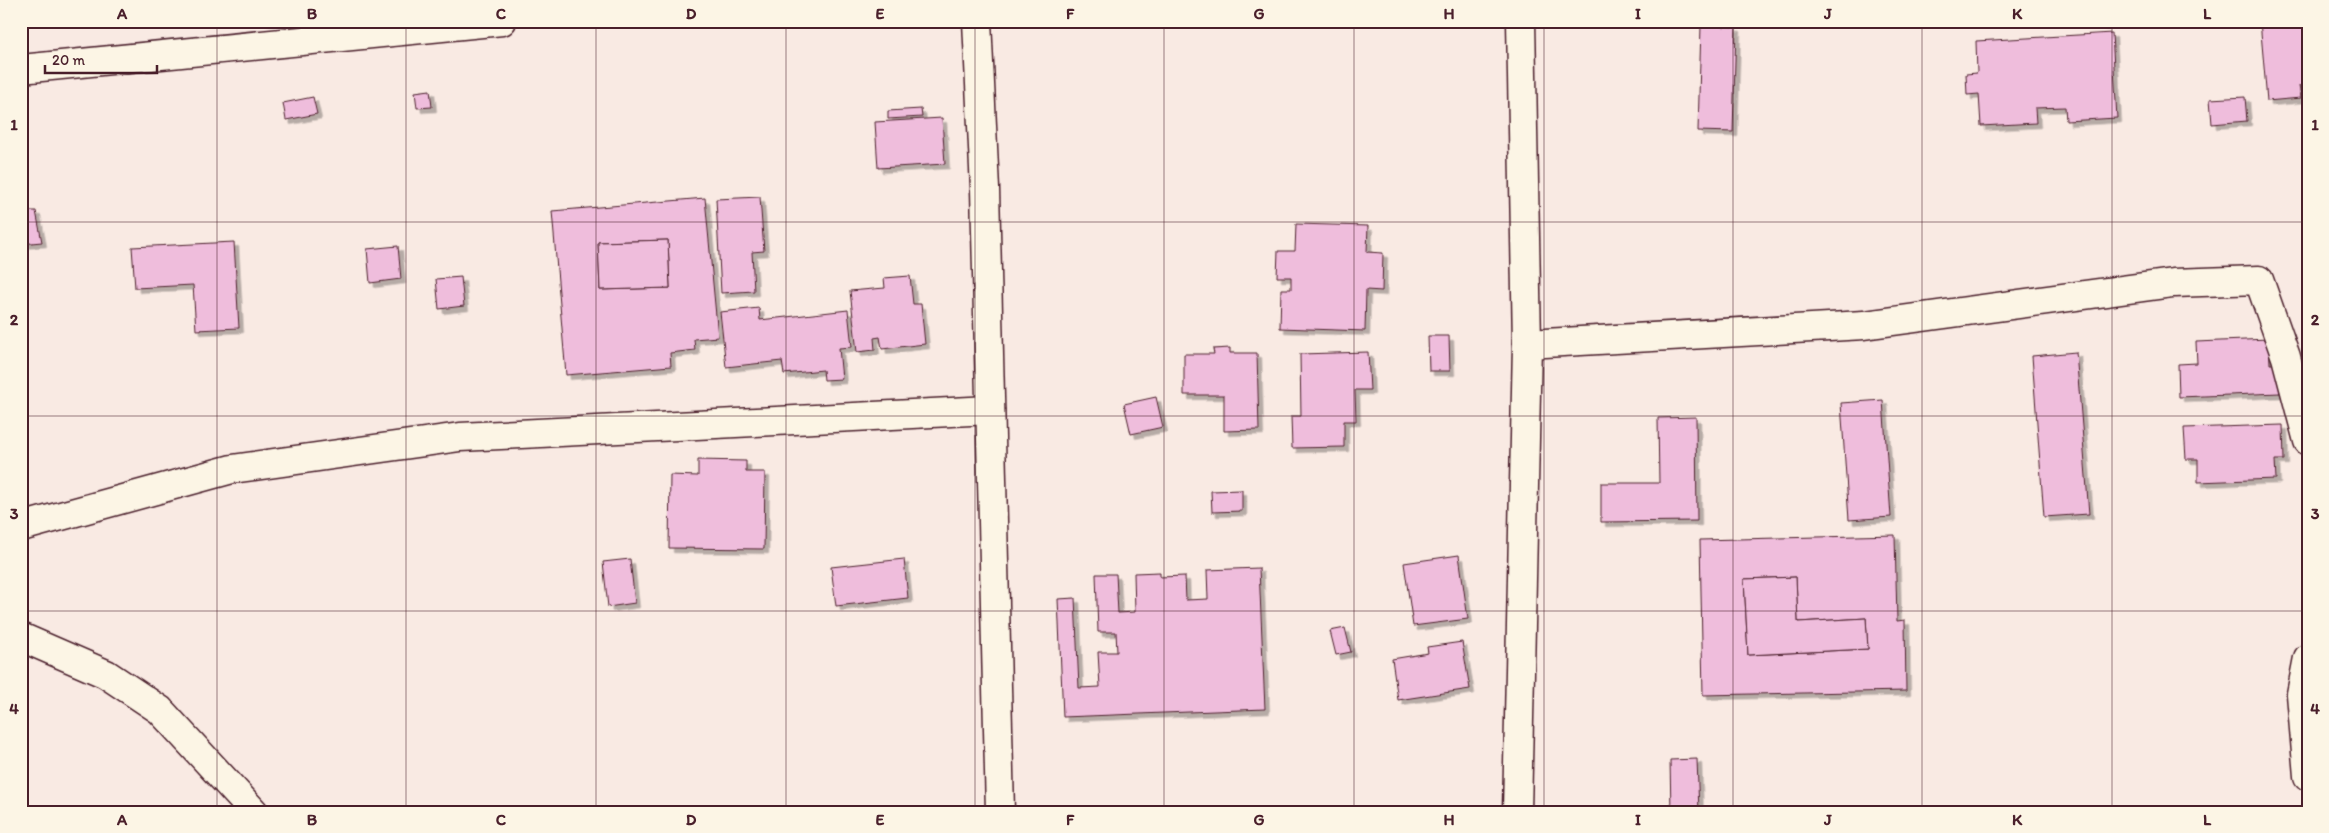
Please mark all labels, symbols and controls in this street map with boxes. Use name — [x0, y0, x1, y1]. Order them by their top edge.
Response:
text: A — [116, 4, 128, 23]
text: B — [307, 4, 318, 23]
text: C — [496, 4, 507, 23]
text: D — [686, 4, 697, 23]
text: E — [876, 4, 885, 23]
text: F — [1066, 4, 1075, 23]
text: G — [1253, 4, 1265, 23]
text: H — [1443, 4, 1455, 23]
text: I — [1635, 4, 1641, 23]
text: J — [1823, 4, 1832, 23]
text: K — [2012, 4, 2023, 23]
text: L — [2203, 4, 2212, 23]
scale bar — [45, 42, 158, 74]
text: 20 m — [52, 51, 86, 69]
text: 1 — [10, 115, 18, 134]
text: 1 — [2311, 115, 2319, 134]
text: 2 — [10, 310, 19, 329]
text: 2 — [2311, 310, 2320, 329]
text: 3 — [10, 504, 19, 523]
text: 3 — [2311, 504, 2320, 523]
text: 4 — [9, 699, 19, 718]
text: 4 — [2310, 699, 2320, 718]
text: A — [116, 810, 128, 829]
text: B — [307, 810, 318, 829]
text: C — [496, 810, 507, 829]
text: D — [686, 810, 697, 829]
text: E — [876, 810, 885, 829]
text: F — [1066, 810, 1075, 829]
text: G — [1253, 810, 1265, 829]
text: H — [1443, 810, 1455, 829]
text: I — [1635, 810, 1641, 829]
text: J — [1823, 810, 1832, 829]
text: K — [2012, 810, 2023, 829]
text: L — [2203, 810, 2212, 829]

